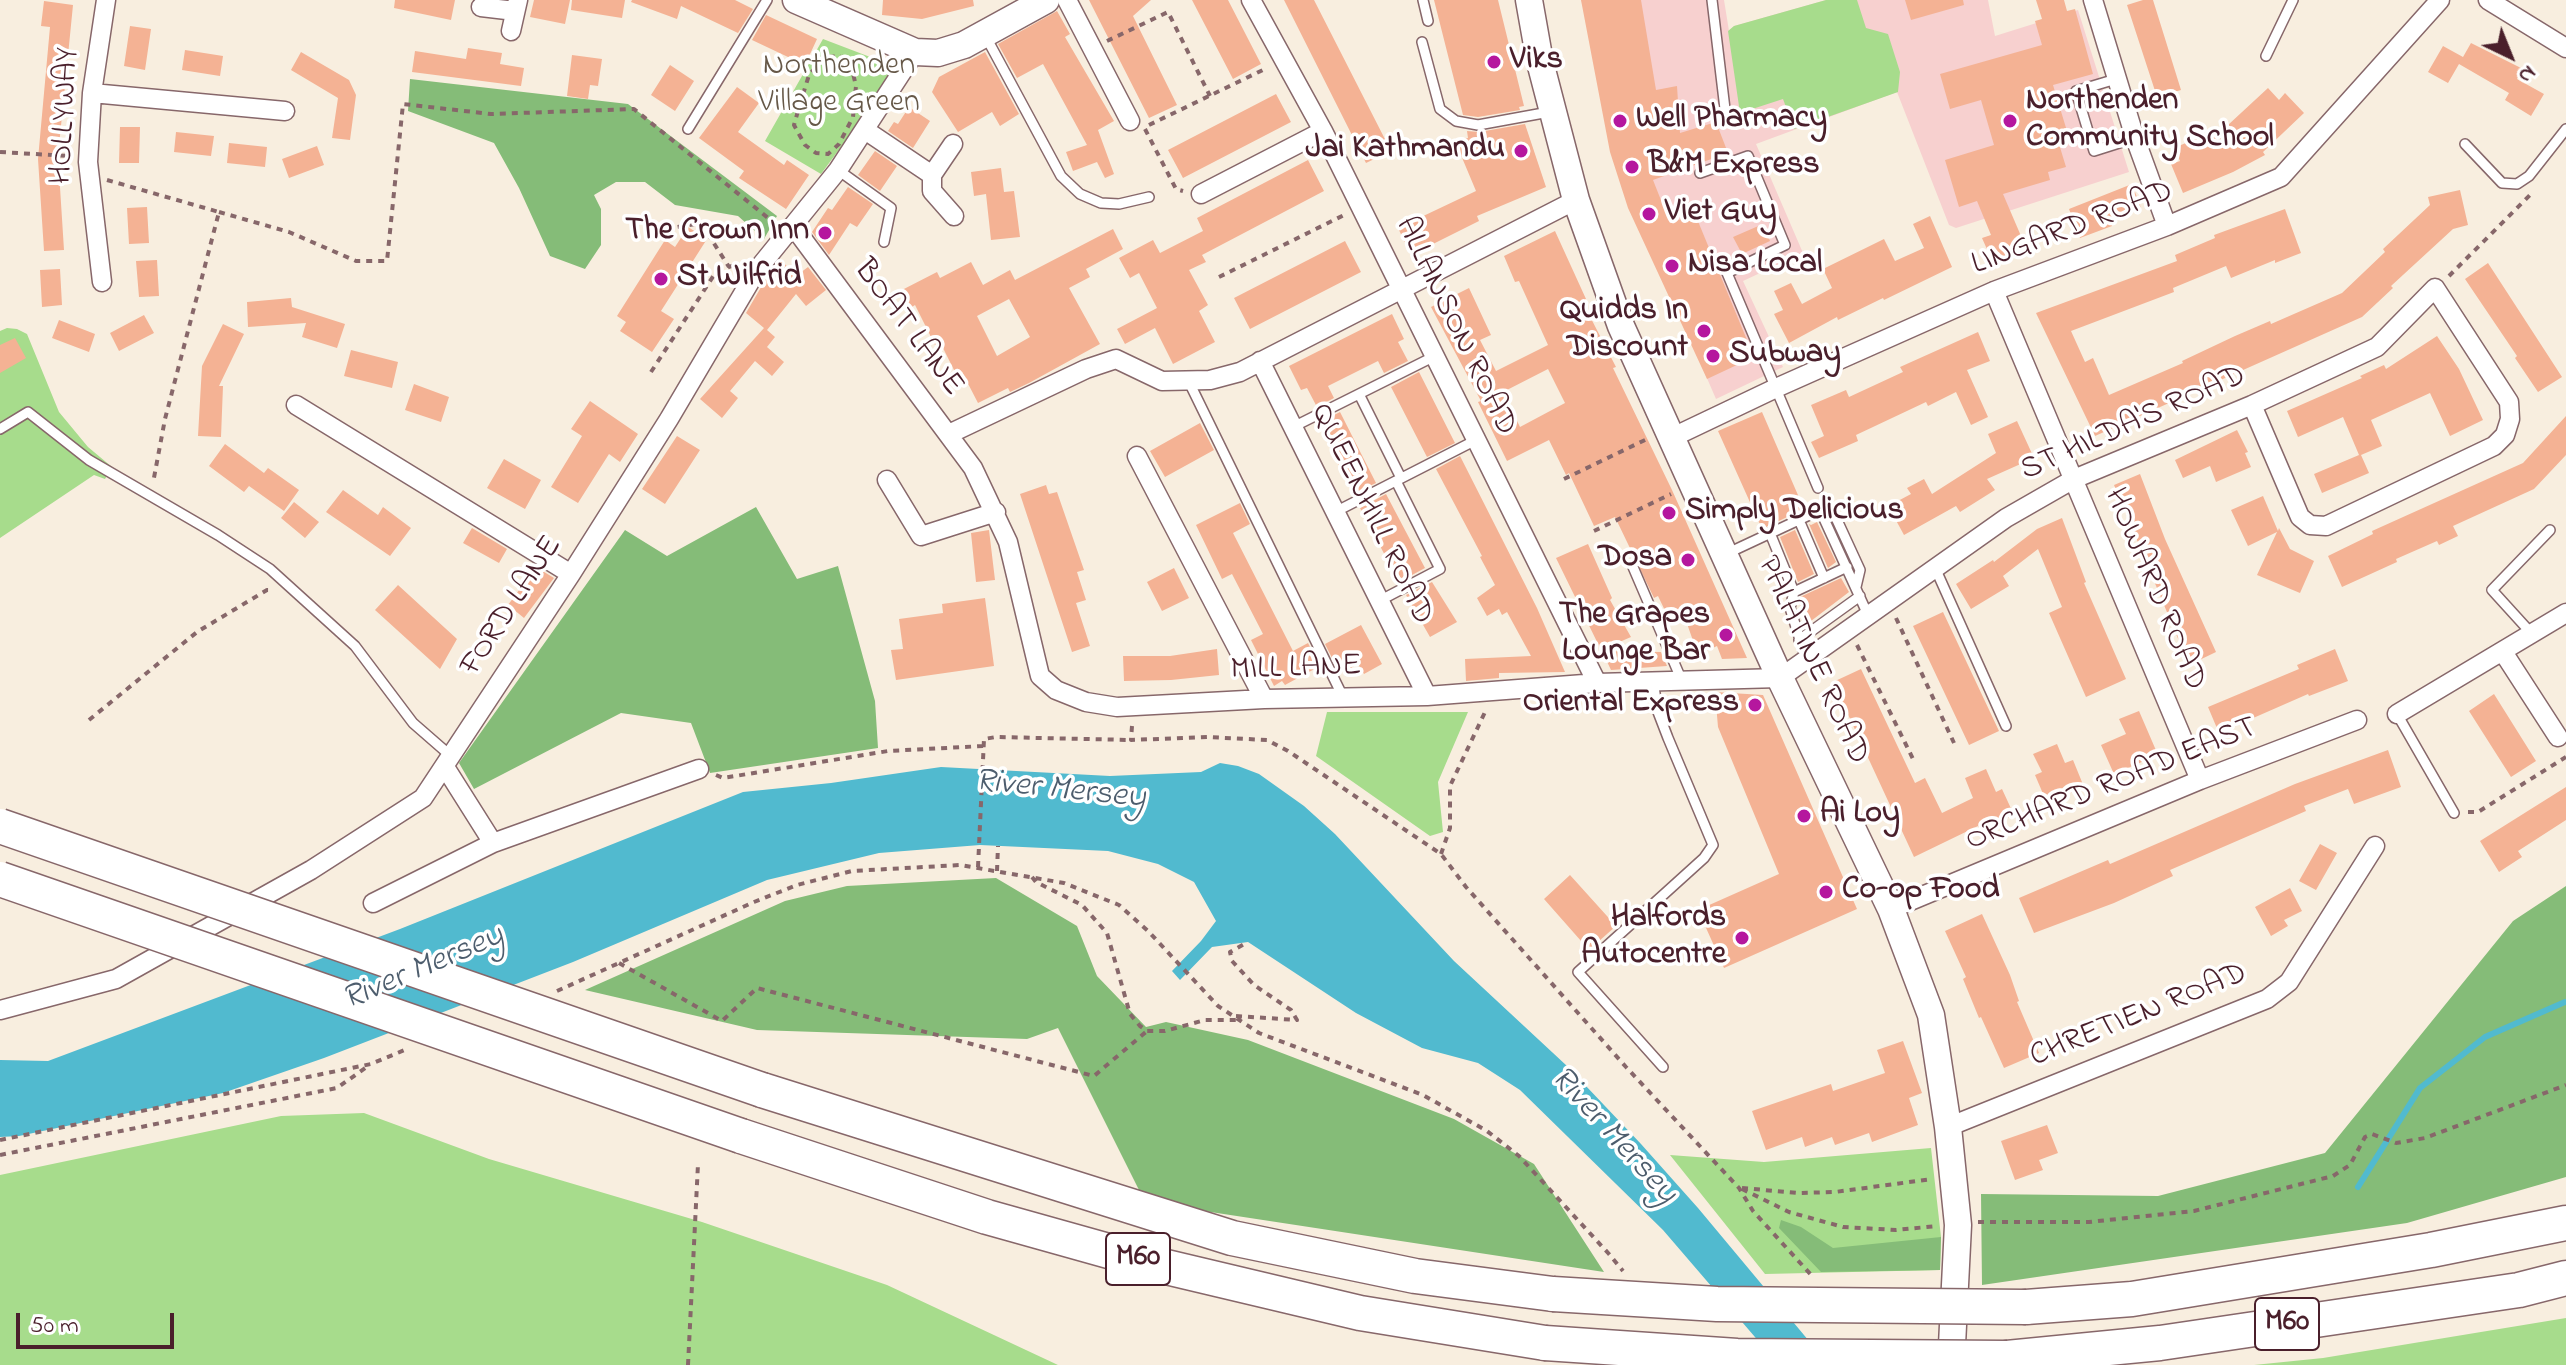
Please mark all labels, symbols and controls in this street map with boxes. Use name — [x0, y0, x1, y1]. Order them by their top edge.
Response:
north arrow — [2470, 16, 2550, 96]
place label: Viks — [1510, 43, 1563, 81]
street label: HOLLYWAY — [44, 46, 90, 186]
park label: Northenden Village Green — [758, 49, 920, 124]
marker: Viks — [1485, 53, 1503, 71]
text: N — [2510, 57, 2543, 90]
place label: Northenden Community School — [2026, 84, 2274, 159]
place label: Well Pharmacy — [1636, 102, 1827, 140]
marker: Well Pharmacy — [1611, 112, 1629, 130]
marker: Northenden Community School — [2001, 112, 2019, 130]
place label: Jai Kathmandu — [1306, 132, 1505, 170]
marker: Jai Kathmandu — [1512, 142, 1530, 160]
place label: B&M Express — [1648, 148, 1820, 186]
marker: B&M Express — [1623, 158, 1641, 176]
street label: LINGARD ROAD — [1967, 174, 2179, 286]
place label: Viet Guy — [1665, 195, 1777, 233]
marker: Viet Guy — [1640, 205, 1658, 223]
street label: ALLANSON ROAD — [1385, 212, 1523, 442]
place label: The Crown Inn — [625, 214, 809, 252]
marker: The Crown Inn — [816, 224, 834, 242]
place label: Nisa Local — [1688, 247, 1822, 285]
street label: BOAT LANE — [843, 253, 971, 405]
marker: Nisa Local — [1663, 257, 1681, 275]
place label: St Wilfrid — [677, 260, 801, 298]
marker: St Wilfrid — [652, 270, 670, 288]
place label: Quidds In Discount — [1560, 294, 1688, 369]
marker: Quidds In Discount — [1695, 322, 1713, 340]
place label: Subway — [1729, 337, 1841, 375]
marker: Subway — [1704, 347, 1722, 365]
street label: ST HILDA'S ROAD — [2016, 358, 2252, 492]
street label: QUEENHILL ROAD — [1300, 398, 1440, 632]
street label: HOWARD ROAD — [2093, 483, 2213, 697]
place label: Simply Delicious — [1685, 494, 1904, 532]
marker: Simply Delicious — [1660, 504, 1678, 522]
street label: FORD LANE — [454, 530, 572, 684]
place label: Dosa — [1598, 541, 1672, 579]
marker: Dosa — [1679, 551, 1697, 569]
street label: PALATINE ROAD — [1746, 551, 1876, 771]
place label: The Grapes Lounge Bar — [1559, 598, 1710, 673]
marker: The Grapes Lounge Bar — [1717, 626, 1735, 644]
street label: MILL LANE — [1230, 649, 1362, 691]
place label: Oriental Express — [1523, 686, 1739, 724]
marker: Oriental Express — [1746, 696, 1764, 714]
street label: ORCHARD ROAD EAST — [1961, 710, 2263, 862]
water label: River Mersey — [973, 763, 1147, 821]
place label: Ai Loy — [1820, 797, 1900, 835]
marker: Ai Loy — [1795, 807, 1813, 825]
place label: Co-op Food — [1842, 873, 1999, 911]
marker: Co-op Food — [1817, 883, 1835, 901]
place label: Halfords Autocentre — [1581, 901, 1726, 976]
water label: River Mersey — [337, 918, 511, 1022]
marker: Halfords Autocentre — [1733, 929, 1751, 947]
street label: CHRETIEN ROAD — [2025, 956, 2253, 1078]
water label: River Mersey — [1540, 1060, 1684, 1214]
road number: M60 — [1106, 1233, 1170, 1285]
scale bar — [20, 1297, 178, 1347]
road number: M60 — [2255, 1298, 2319, 1350]
text: 50 m — [30, 1309, 79, 1344]

